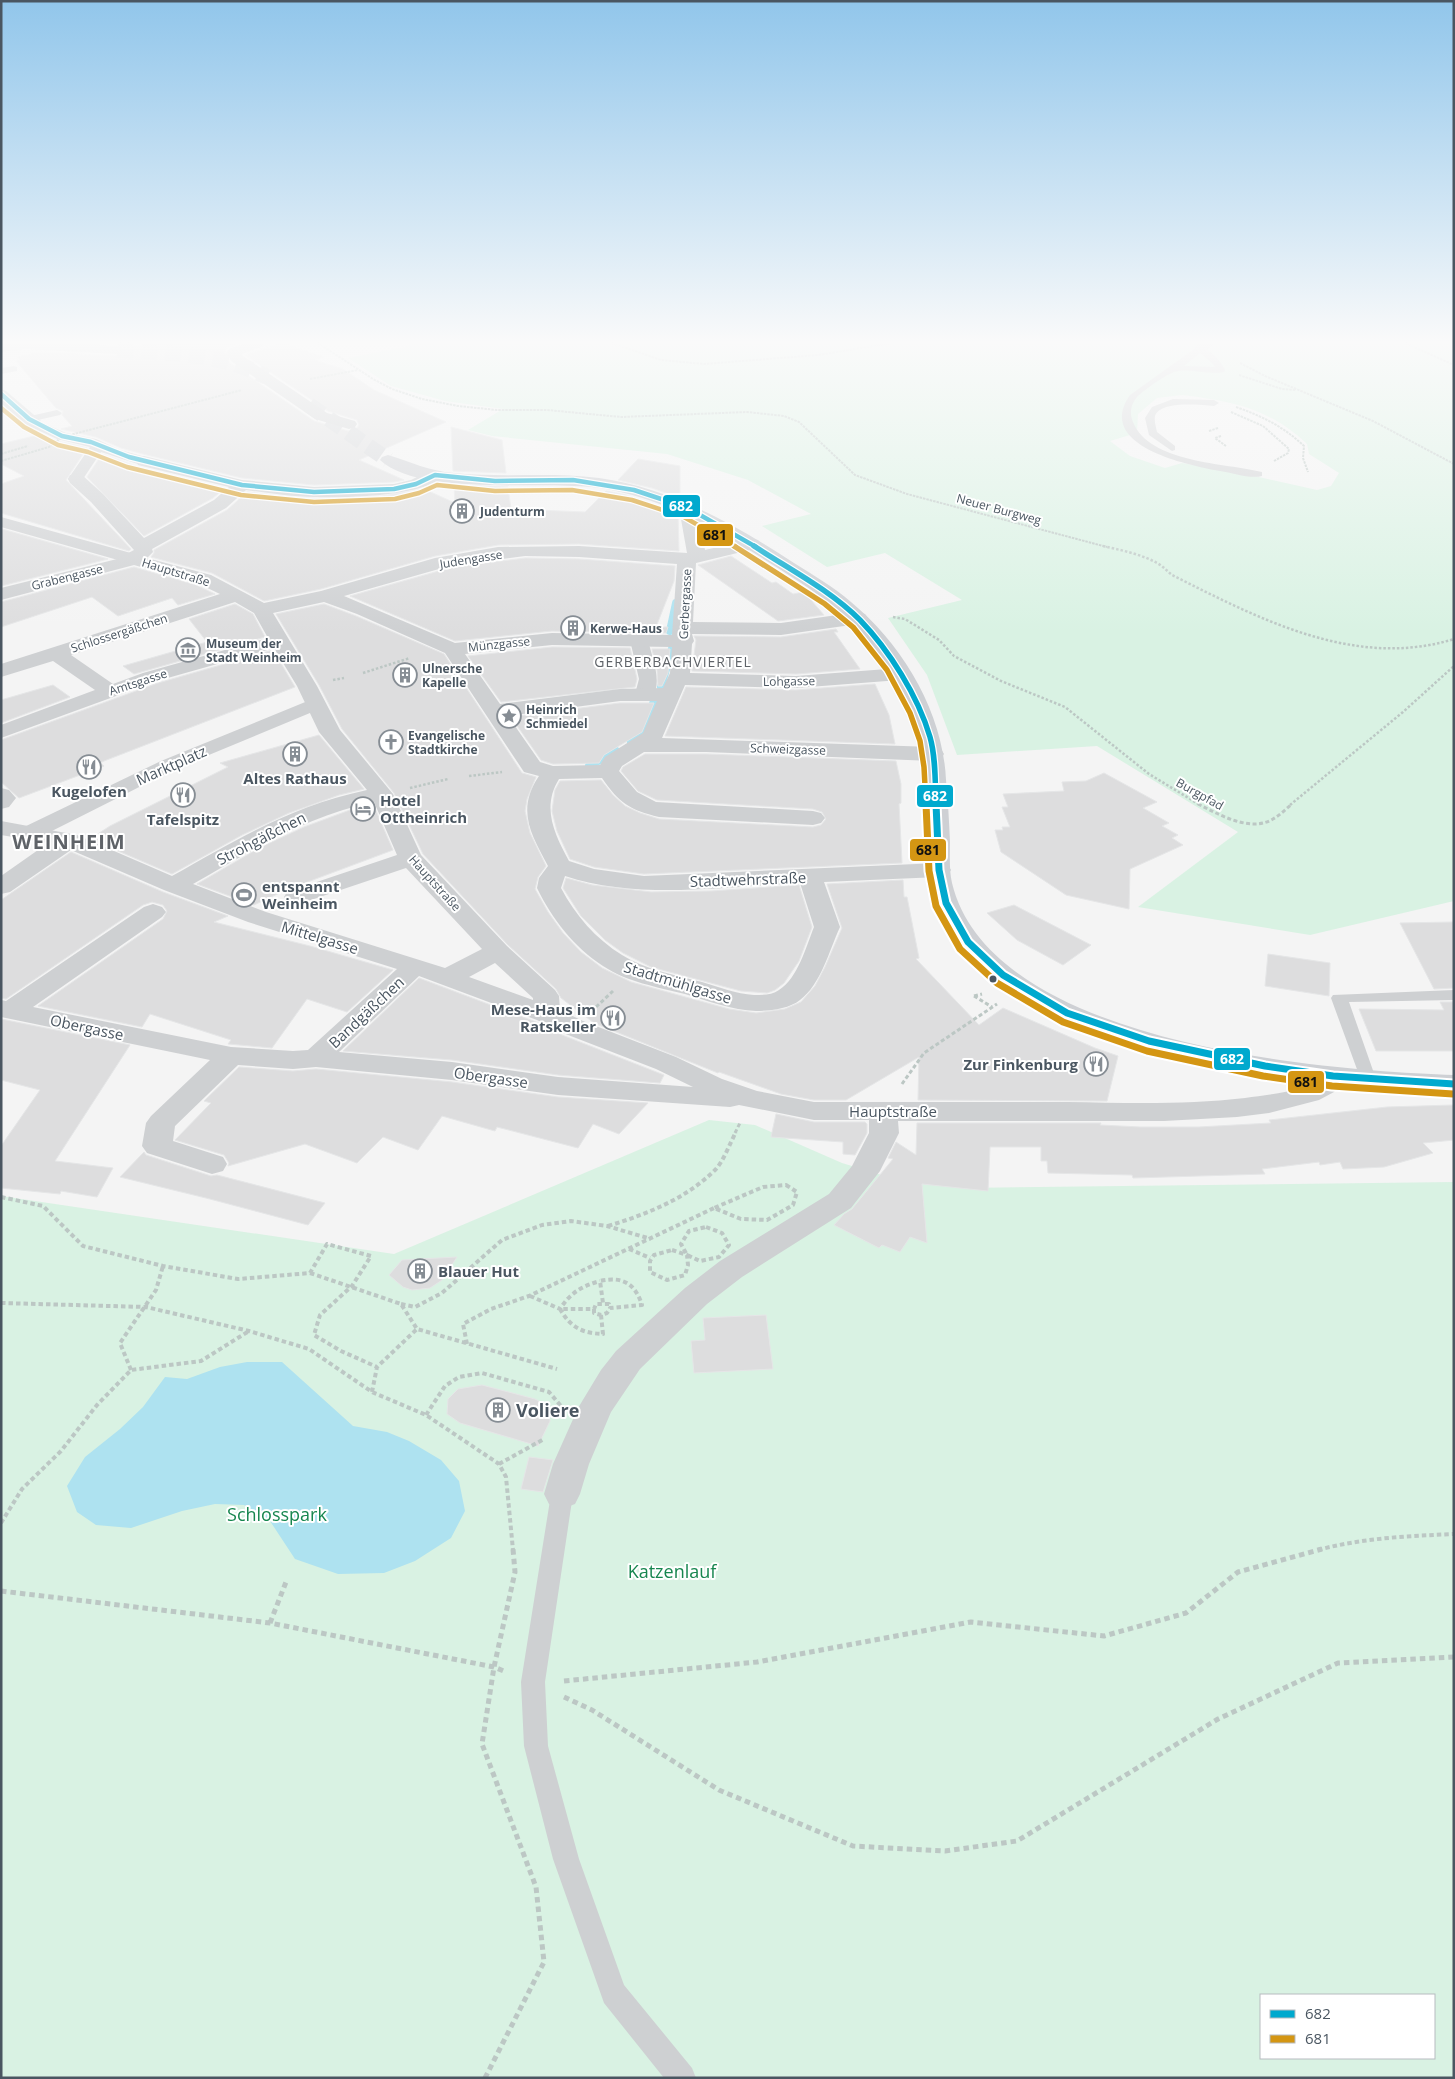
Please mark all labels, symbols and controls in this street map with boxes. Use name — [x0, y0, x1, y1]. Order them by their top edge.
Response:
street label: Neuer Burgweg — [955, 490, 1044, 529]
line badge: 682 — [662, 494, 701, 518]
text: 682 — [669, 496, 693, 515]
building icon: Judenturm — [449, 498, 475, 524]
place label: Judenturm — [479, 503, 545, 520]
line badge: 681 — [696, 523, 734, 547]
text: 681 — [703, 525, 727, 544]
street label: Judengasse — [437, 546, 504, 573]
street label: Hauptstraße — [140, 554, 212, 590]
street label: Grabengasse — [29, 560, 105, 594]
street label: Gerbergasse — [675, 568, 695, 640]
street label: Schlossergäßchen — [68, 609, 170, 657]
building icon: Kerwe-Haus — [560, 615, 586, 641]
place label: Kerwe-Haus — [590, 620, 662, 637]
street label: Münzgasse — [467, 632, 531, 656]
place label: Museum der Stadt Weinheim — [206, 635, 302, 666]
museum icon: Museum der Stadt Weinheim — [175, 637, 201, 663]
district label: GERBERBACHVIERTEL — [594, 652, 752, 671]
place label: Ulnersche Kapelle — [422, 660, 482, 691]
building icon: Ulnersche Kapelle — [392, 662, 418, 688]
street label: Amtsgasse — [107, 665, 169, 699]
street label: Lohgasse — [763, 672, 816, 690]
place label: Heinrich Schmiedel — [526, 701, 588, 732]
place icon: Heinrich Schmiedel — [496, 703, 522, 729]
place label: Evangelische Stadtkirche — [408, 727, 485, 758]
church icon: Evangelische Stadtkirche — [378, 729, 404, 755]
street label: Schweizgasse — [750, 739, 826, 759]
street label: Marktplatz — [133, 741, 209, 789]
building icon: Altes Rathaus — [282, 741, 308, 767]
restaurant icon: Kugelofen — [76, 754, 102, 780]
place label: Altes Rathaus — [243, 768, 347, 788]
street label: Burgpfad — [1173, 774, 1227, 814]
place label: Kugelofen — [51, 781, 127, 801]
restaurant icon: Tafelspitz — [170, 782, 196, 808]
line badge: 682 — [916, 784, 954, 808]
text: 682 — [923, 786, 947, 805]
place label: Hotel Ottheinrich — [380, 790, 467, 827]
hotel icon: Hotel Ottheinrich — [350, 796, 376, 822]
street label: Strohgäßchen — [213, 807, 309, 869]
place label: Tafelspitz — [147, 809, 219, 829]
district label: WEINHEIM — [12, 828, 126, 855]
line badge: 681 — [909, 838, 947, 862]
text: 681 — [916, 840, 940, 859]
street label: Hauptstraße — [405, 851, 465, 915]
street label: Stadtwehrstraße — [689, 867, 807, 891]
place label: entspannt Weinheim — [262, 876, 340, 913]
sports icon: entspannt Weinheim — [231, 882, 257, 908]
street label: Mittelgasse — [279, 916, 361, 958]
street label: Stadtmühlgasse — [622, 956, 734, 1008]
street label: Bandgäßchen — [324, 972, 408, 1052]
unlabelled marker — [988, 974, 998, 984]
place label: Mese-Haus im Ratskeller — [491, 999, 596, 1036]
restaurant icon: Mese-Haus im Ratskeller — [600, 1005, 626, 1031]
street label: Obergasse — [48, 1009, 126, 1045]
line badge: 682 — [1213, 1047, 1251, 1071]
text: 682 — [1220, 1049, 1244, 1068]
restaurant icon: Zur Finkenburg — [1083, 1051, 1109, 1077]
place label: Zur Finkenburg — [963, 1054, 1079, 1074]
street label: Obergasse — [453, 1062, 529, 1092]
line badge: 681 — [1287, 1070, 1325, 1094]
text: 681 — [1294, 1072, 1318, 1091]
street label: Hauptstraße — [849, 1101, 937, 1121]
building icon: Blauer Hut — [407, 1258, 433, 1284]
place label: Blauer Hut — [438, 1261, 519, 1281]
building icon: Voliere — [485, 1397, 511, 1423]
place label: Voliere — [516, 1398, 579, 1422]
park label: Schlosspark — [227, 1502, 327, 1526]
park label: Katzenlauf — [628, 1559, 717, 1583]
legend — [1260, 1994, 1435, 2059]
text: 682 — [1305, 2003, 1331, 2023]
text: 681 — [1305, 2028, 1331, 2048]

